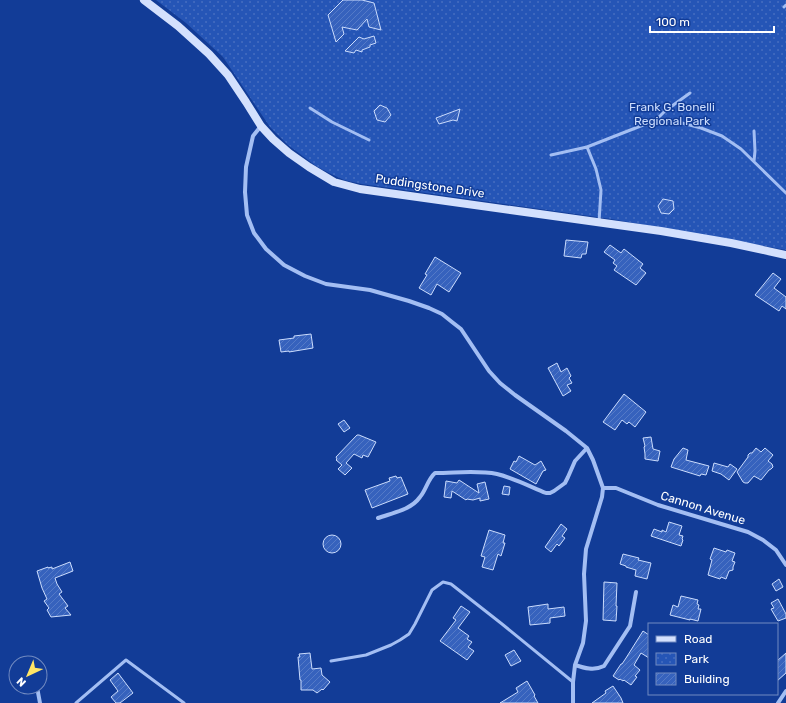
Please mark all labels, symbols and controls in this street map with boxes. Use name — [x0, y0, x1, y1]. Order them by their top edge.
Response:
scale bar — [650, 8, 774, 34]
text: 100 m — [656, 15, 690, 29]
park label: Frank G. Bonelli Regional Park — [629, 100, 715, 128]
street label: Puddingstone Drive — [375, 171, 486, 201]
street label: Cannon Avenue — [659, 488, 747, 528]
legend — [648, 623, 778, 695]
text: Road — [684, 632, 712, 646]
text: Park — [684, 652, 710, 666]
north arrow — [8, 655, 48, 695]
text: Building — [684, 672, 730, 686]
text: N — [14, 674, 29, 689]

